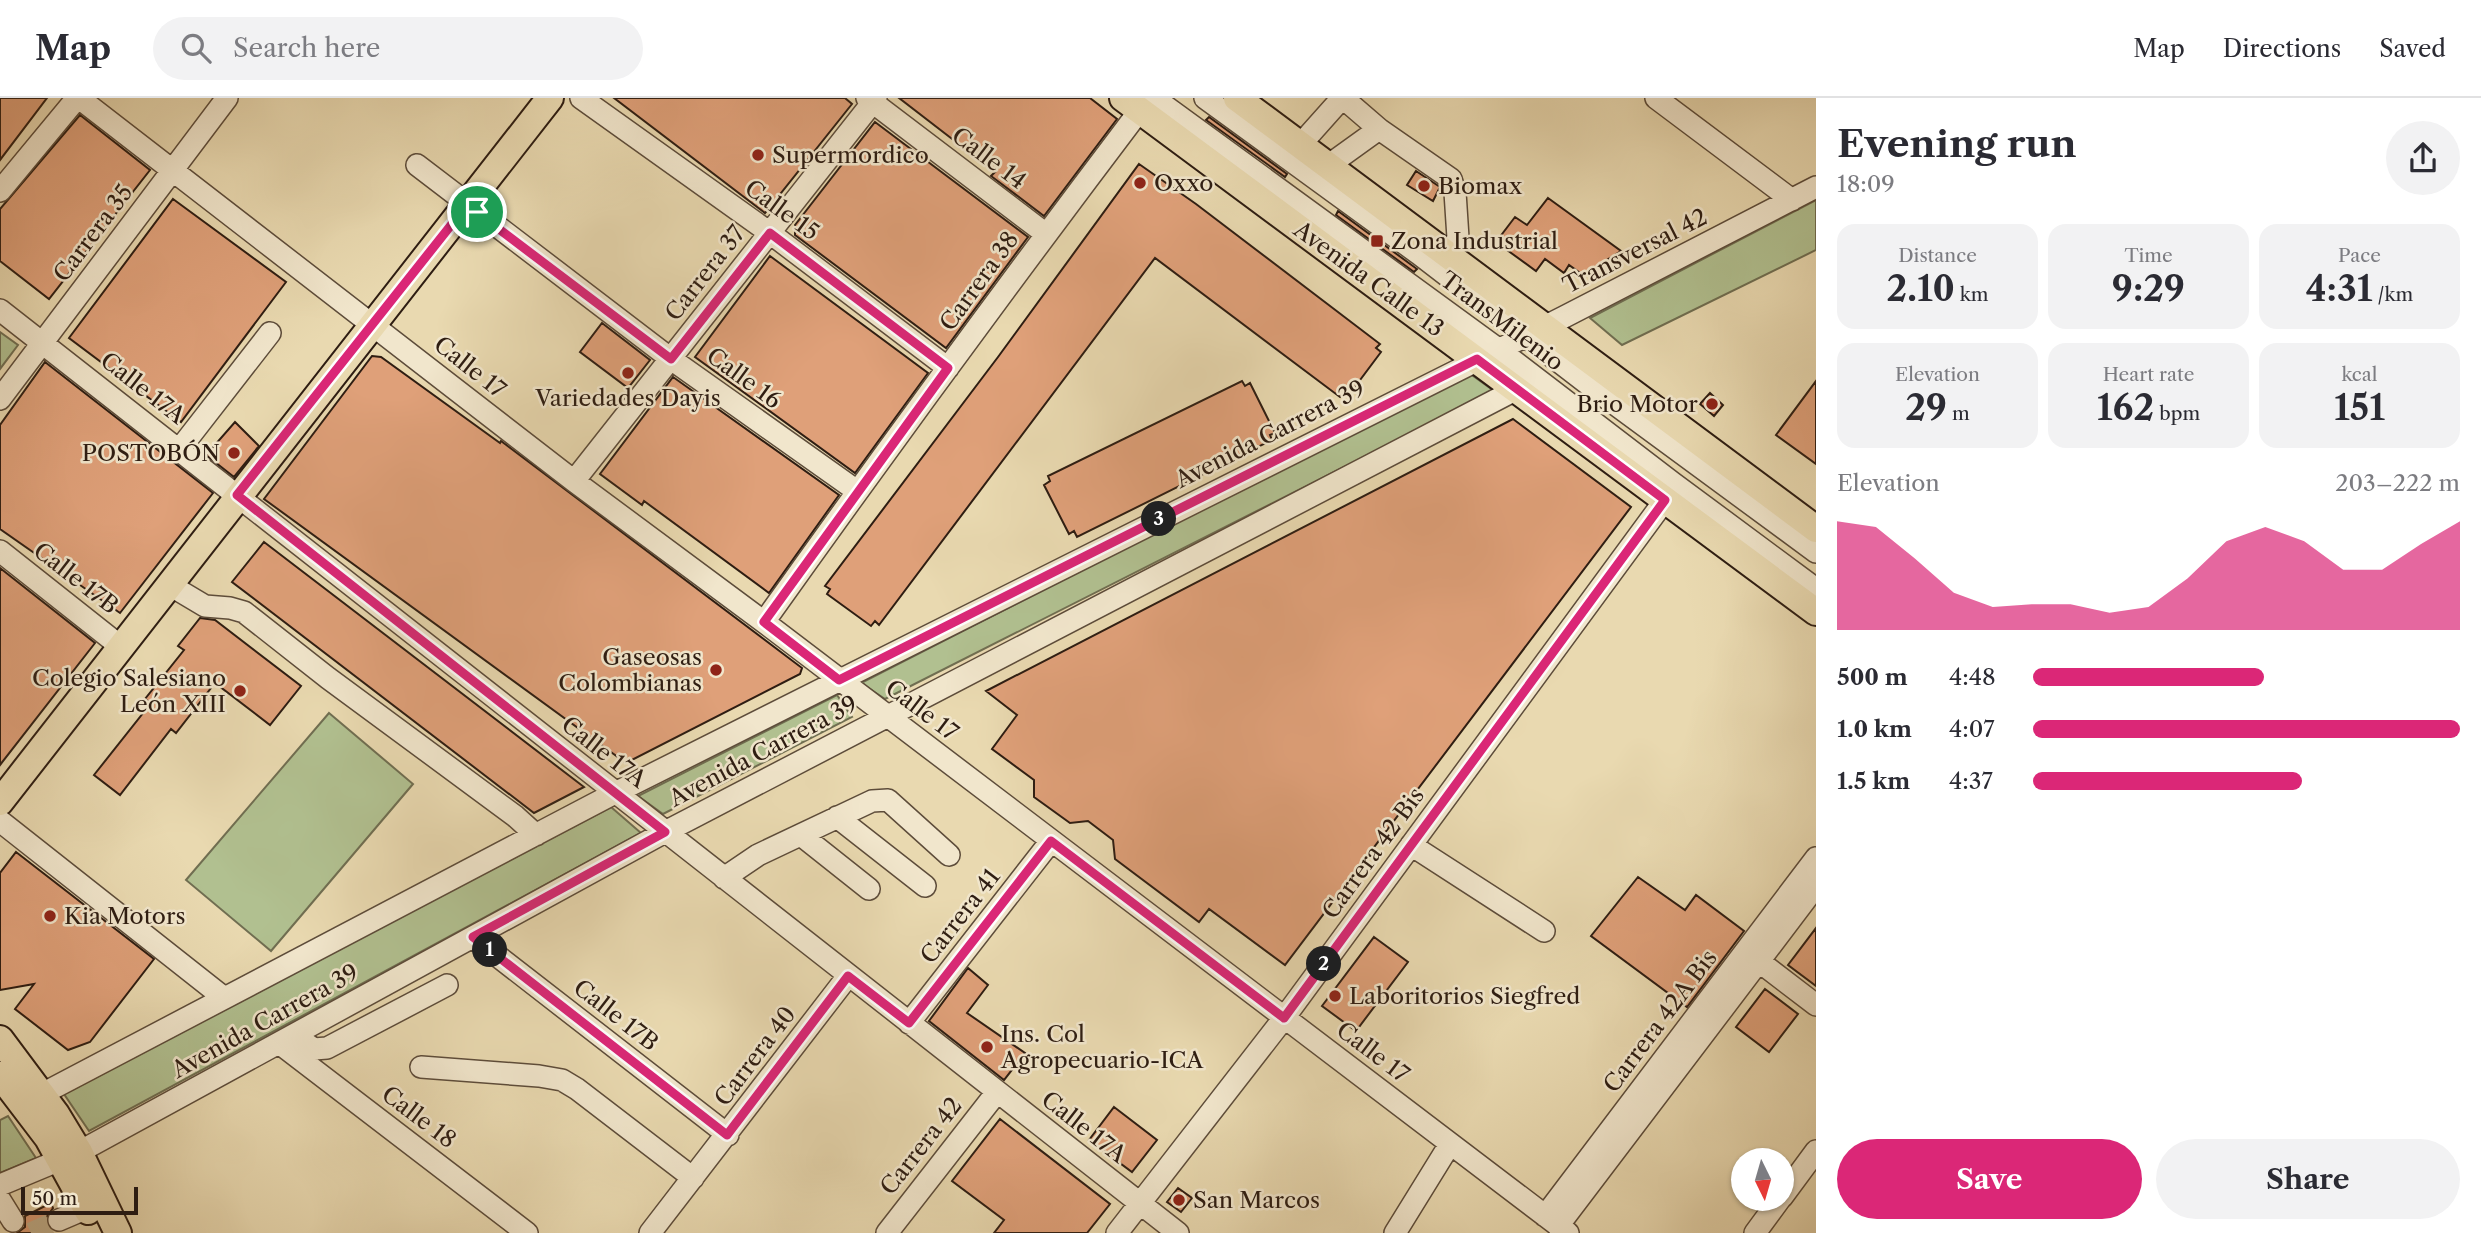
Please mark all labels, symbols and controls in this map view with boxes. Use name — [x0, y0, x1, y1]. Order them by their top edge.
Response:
search box — [153, 17, 643, 80]
text: Map — [35, 28, 111, 69]
icon: search — [177, 29, 215, 67]
text: Search here — [233, 32, 380, 64]
text: Map — [2133, 34, 2185, 63]
text: Directions — [2223, 34, 2341, 63]
text: Saved — [2379, 34, 2446, 63]
text: Evening run — [1837, 120, 2077, 167]
street label: Calle 14 — [946, 121, 1032, 195]
button: share — [2386, 121, 2460, 195]
place label: Supermordico — [772, 141, 929, 169]
marker: Supermordico — [750, 147, 766, 163]
place label: Oxxo — [1154, 169, 1213, 197]
text: 18:09 — [1837, 170, 1895, 198]
place label: Biomax — [1438, 172, 1523, 200]
street label: Calle 15 — [740, 174, 824, 246]
marker: Oxxo — [1132, 175, 1148, 191]
marker: Biomax — [1416, 178, 1432, 194]
street label: Carrera 35 — [47, 179, 139, 287]
pin — [447, 182, 507, 242]
icon: arrive — [458, 193, 496, 231]
street label: Transversal 42 — [1558, 203, 1712, 299]
street label: Avenida Calle 13 — [1288, 215, 1449, 343]
street label: Carrera 37 — [659, 219, 751, 326]
street label: Carrera 38 — [934, 226, 1024, 336]
place label: Zona Industrial — [1391, 227, 1558, 255]
marker: Zona Industrial — [1369, 233, 1385, 249]
text: Distance — [1898, 244, 1977, 267]
text: Time — [2124, 244, 2173, 267]
text: Pace — [2338, 244, 2381, 267]
street label: TransMilenio — [1435, 266, 1569, 376]
text: 2.10 — [1887, 267, 1955, 310]
text: 9:29 — [2112, 267, 2185, 310]
text: 4:31 — [2306, 267, 2373, 310]
text: km — [1955, 283, 1988, 306]
text: /km — [2373, 283, 2413, 306]
street label: Calle 17 — [428, 330, 512, 404]
street label: Calle 16 — [701, 341, 787, 415]
street label: Calle 17A — [95, 346, 192, 430]
text: Elevation — [1895, 363, 1980, 386]
text: Heart rate — [2103, 363, 2194, 386]
text: kcal — [2342, 363, 2377, 386]
marker: Variedades Dayis — [620, 365, 636, 381]
street label: Avenida Carrera 39 — [1170, 374, 1370, 494]
place label: Variedades Dayis — [534, 384, 721, 412]
text: 29 — [1905, 386, 1947, 429]
text: 162 — [2097, 386, 2154, 429]
text: 151 — [2334, 386, 2385, 429]
place label: Brio Motor — [1576, 390, 1698, 418]
marker: Brio Motor — [1704, 396, 1720, 412]
text: m — [1947, 402, 1970, 425]
text: bpm — [2154, 402, 2200, 425]
place label: POSTOBÓN — [82, 439, 220, 467]
marker: POSTOBÓN — [226, 445, 242, 461]
text: Elevation — [1837, 469, 1940, 497]
text: 203–222 m — [2335, 469, 2460, 497]
pin: 3 — [1142, 502, 1176, 536]
text: 3 — [1153, 507, 1164, 530]
street label: Calle 17B — [28, 536, 124, 620]
place label: Gaseosas Colombianas — [558, 643, 702, 697]
marker: Gaseosas Colombianas — [708, 662, 724, 678]
text: 500 m — [1837, 663, 1908, 691]
text: 4:48 — [1949, 663, 1996, 691]
place label: Colegio Salesiano León XIII — [32, 664, 226, 718]
street label: Calle 17 — [880, 674, 964, 747]
marker: Colegio Salesiano León XIII — [232, 683, 248, 699]
street label: Avenida Carrera 39 — [663, 690, 862, 813]
street label: Calle 17A — [556, 710, 653, 794]
text: 1.0 km — [1837, 715, 1912, 743]
text: 4:07 — [1949, 715, 1995, 743]
text: 1.5 km — [1837, 767, 1910, 795]
text: 4:37 — [1949, 767, 1993, 795]
street label: Carrera 42 Bis — [1316, 782, 1430, 924]
street label: Carrera 41 — [914, 863, 1006, 969]
place label: Kia Motors — [64, 902, 186, 930]
marker: Kia Motors — [42, 908, 58, 924]
pin: 1 — [472, 932, 508, 968]
text: 1 — [485, 938, 494, 961]
street label: Carrera 42A Bis — [1597, 944, 1723, 1098]
pin: 2 — [1306, 946, 1342, 982]
text: 2 — [1318, 952, 1329, 975]
street label: Avenida Carrera 39 — [166, 958, 363, 1084]
street label: Calle 17B — [568, 973, 664, 1057]
place label: Laboritorios Siegfred — [1349, 982, 1580, 1010]
marker: Laboritorios Siegfred — [1327, 988, 1343, 1004]
street label: Carrera 40 — [709, 1001, 801, 1111]
street label: Calle 17 — [1331, 1016, 1415, 1089]
place label: Ins. Col Agropecuario-ICA — [1000, 1020, 1204, 1074]
marker: Ins. Col Agropecuario-ICA — [979, 1039, 995, 1055]
street label: Calle 18 — [376, 1080, 462, 1154]
street label: Calle 17A — [1036, 1085, 1133, 1169]
street label: Carrera 42 — [874, 1092, 968, 1200]
button: Save — [1837, 1139, 2142, 1219]
button: Share — [2156, 1139, 2460, 1219]
north arrow — [1731, 1148, 1794, 1211]
map controls — [1731, 1148, 1794, 1211]
scale bar — [21, 1184, 138, 1216]
place label: San Marcos — [1193, 1186, 1320, 1214]
text: 50 m — [32, 1187, 77, 1210]
marker: San Marcos — [1171, 1192, 1187, 1208]

